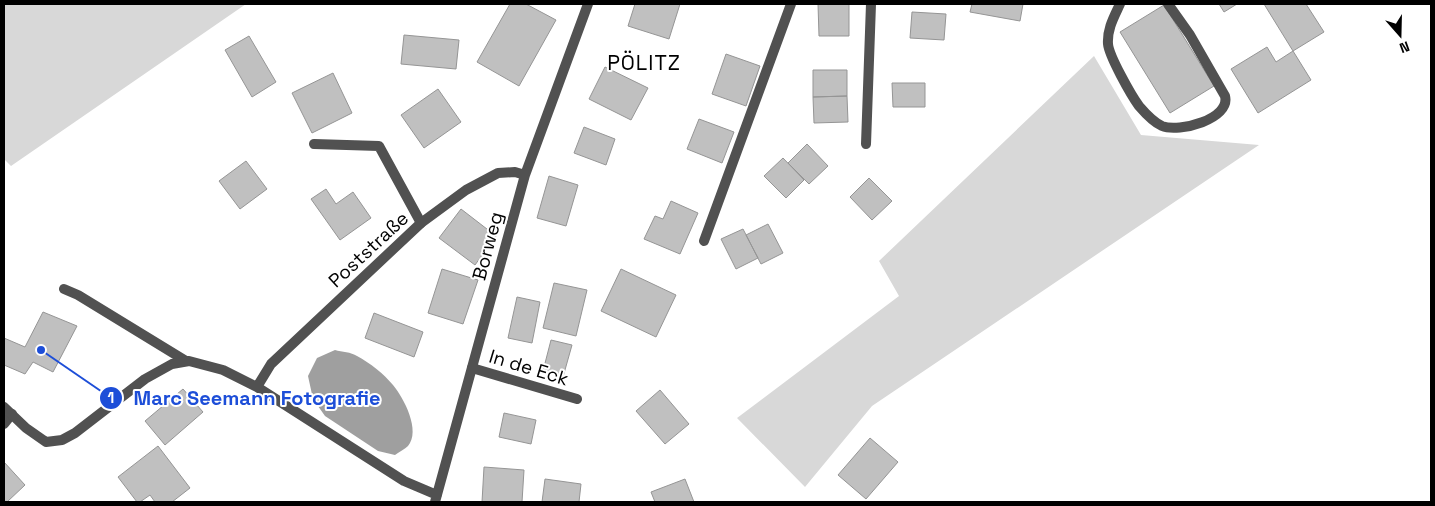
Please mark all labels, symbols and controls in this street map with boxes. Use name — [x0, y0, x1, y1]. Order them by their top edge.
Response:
north arrow — [1375, 10, 1425, 60]
text: N — [1397, 37, 1412, 57]
district label: PÖLITZ — [607, 49, 681, 76]
street label: Poststraße — [323, 206, 414, 293]
street label: Borweg — [466, 209, 509, 283]
street label: In de Eck — [486, 344, 572, 391]
callout: Marc Seemann Fotografie — [98, 380, 390, 415]
text: Marc Seemann Fotografie — [134, 385, 380, 411]
text: 1 — [108, 388, 114, 407]

